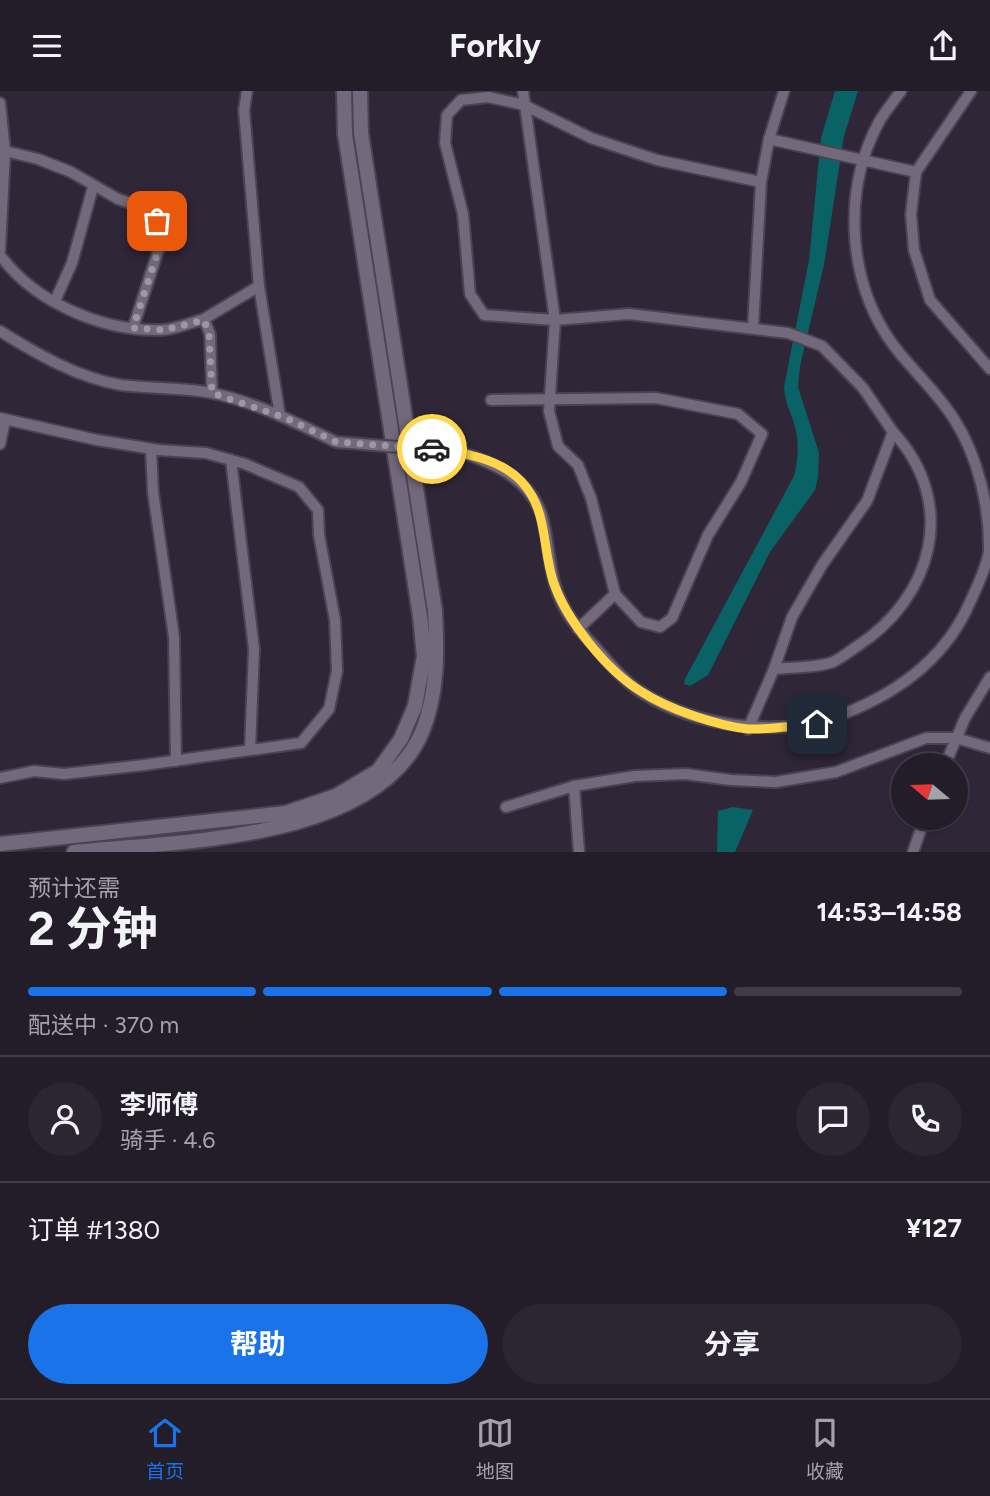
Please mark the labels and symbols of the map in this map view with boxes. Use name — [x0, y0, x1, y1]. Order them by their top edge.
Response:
pin — [127, 191, 187, 251]
courier — [397, 414, 467, 484]
pin — [787, 694, 847, 754]
north arrow — [891, 753, 968, 829]

